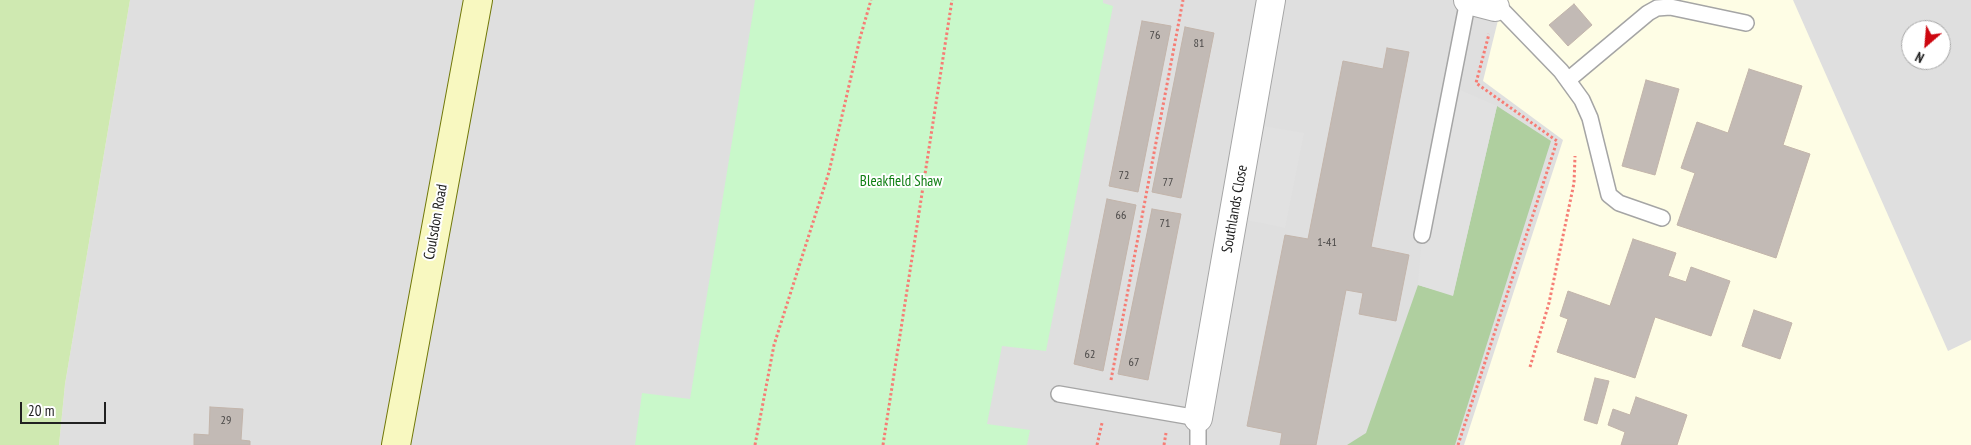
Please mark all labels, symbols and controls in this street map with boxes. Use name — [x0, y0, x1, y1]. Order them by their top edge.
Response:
north arrow — [1901, 20, 1951, 70]
house number: 76 — [1150, 29, 1160, 43]
house number: 81 — [1194, 37, 1204, 51]
text: N — [1912, 48, 1927, 67]
street label: Southlands Close — [1218, 164, 1252, 254]
house number: 72 — [1119, 169, 1129, 183]
park label: Bleakfield Shaw — [860, 173, 942, 191]
house number: 77 — [1163, 176, 1173, 190]
street label: Coulsdon Road — [421, 183, 451, 261]
house number: 66 — [1116, 209, 1126, 223]
house number: 71 — [1160, 217, 1170, 231]
house number: 1-41 — [1317, 236, 1337, 250]
house number: 62 — [1085, 348, 1095, 362]
house number: 67 — [1129, 356, 1139, 370]
scale bar — [22, 392, 109, 424]
text: 20 m — [28, 401, 54, 420]
house number: 29 — [221, 414, 231, 428]

